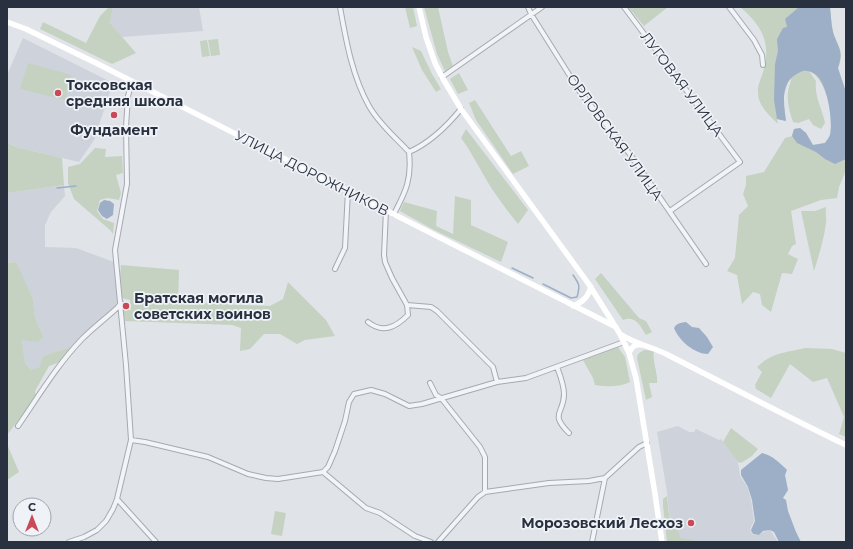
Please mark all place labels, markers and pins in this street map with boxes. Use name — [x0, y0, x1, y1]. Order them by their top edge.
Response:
place label: Токсовская средняя школа — [66, 76, 183, 110]
marker: Токсовская средняя школа — [53, 88, 63, 98]
marker: Фундамент — [109, 110, 119, 120]
place label: Фундамент — [70, 121, 158, 139]
place label: Братская могила советских воинов — [134, 289, 271, 323]
marker: Братская могила советских воинов — [121, 301, 131, 311]
place label: Морозовский Лесхоз — [521, 514, 683, 532]
marker: Морозовский Лесхоз — [686, 518, 696, 528]

